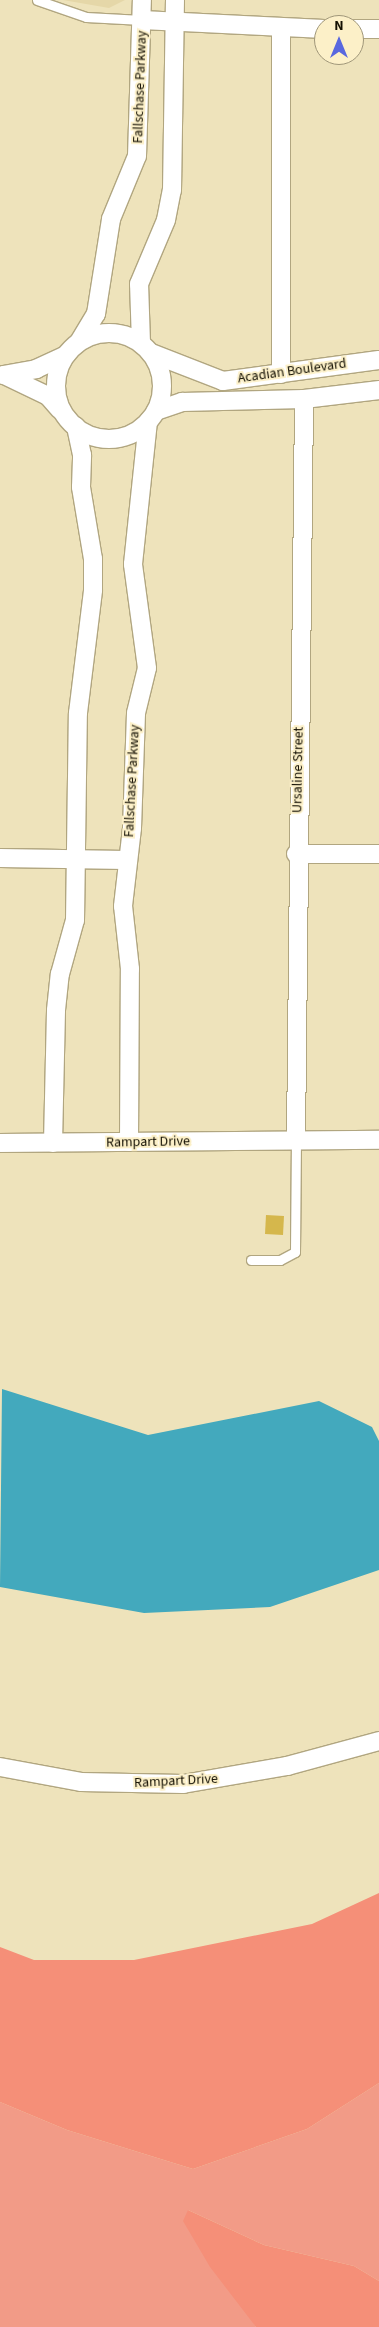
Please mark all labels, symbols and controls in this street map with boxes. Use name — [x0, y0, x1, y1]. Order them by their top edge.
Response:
north arrow — [314, 15, 364, 65]
text: N — [334, 16, 344, 36]
street label: Fallschase Parkway — [130, 30, 150, 144]
street label: Acadian Boulevard — [237, 355, 347, 387]
street label: Fallschase Parkway — [121, 724, 143, 838]
street label: Ursaline Street — [289, 727, 307, 813]
street label: Rampart Drive — [106, 1133, 190, 1151]
street label: Rampart Drive — [134, 1770, 218, 1792]

